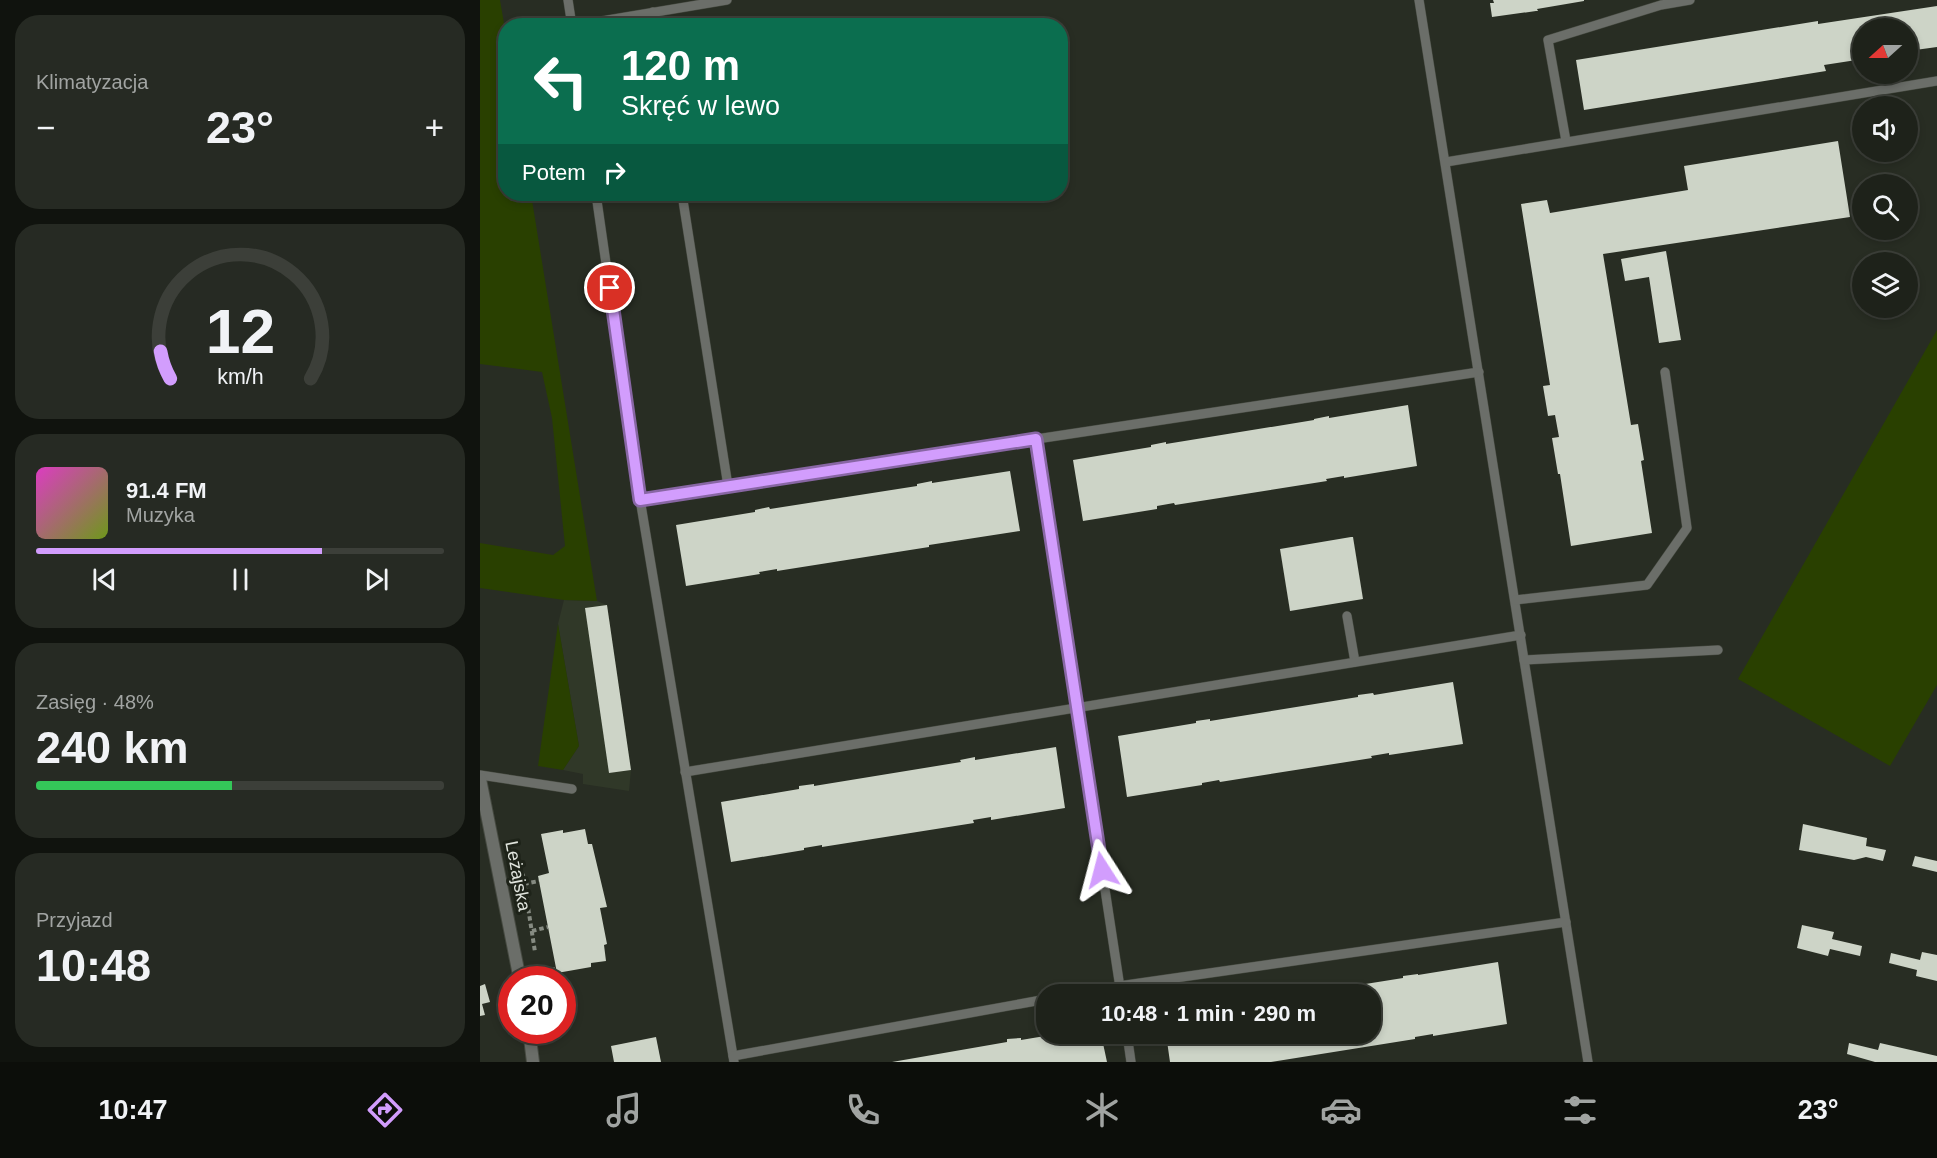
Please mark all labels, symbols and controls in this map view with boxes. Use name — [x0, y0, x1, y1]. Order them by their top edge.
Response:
north arrow — [1852, 18, 1918, 84]
map controls — [1852, 18, 1918, 318]
icon: left — [522, 42, 600, 120]
text: 120 m — [621, 42, 740, 89]
text: Klimatyzacja — [36, 71, 148, 93]
text: Skręć w lewo — [621, 91, 780, 121]
button: sound — [1852, 96, 1918, 162]
text: 23° — [206, 102, 274, 153]
text: − — [36, 109, 55, 146]
text: + — [425, 109, 444, 146]
icon: right — [598, 156, 631, 189]
text: Potem — [522, 160, 586, 185]
button: search — [1852, 174, 1918, 240]
button: layers — [1852, 252, 1918, 318]
pin — [584, 262, 635, 313]
icon: arrive — [593, 271, 626, 304]
text: 12 — [205, 297, 275, 366]
text: km/h — [217, 365, 263, 389]
text: 91.4 FM — [126, 478, 207, 503]
text: Muzyka — [126, 504, 195, 526]
icon: previous — [88, 563, 121, 596]
icon: pause — [224, 563, 257, 596]
icon: next — [360, 563, 393, 596]
text: Zasięg · 48% — [36, 691, 154, 713]
text: 240 km — [36, 722, 189, 773]
position arrow — [1070, 838, 1134, 902]
street label: Leżajska — [501, 839, 535, 914]
text: Przyjazd — [36, 909, 113, 931]
text: 10:48 — [36, 940, 151, 991]
speed limit sign: 20 — [498, 966, 576, 1044]
text: 10:48 · 1 min · 290 m — [1101, 1001, 1316, 1026]
icon: directions — [364, 1089, 406, 1131]
icon: music — [603, 1089, 645, 1131]
icon: phone — [842, 1089, 884, 1131]
icon: climate — [1081, 1089, 1123, 1131]
icon: car — [1320, 1089, 1362, 1131]
icon: filters — [1559, 1089, 1601, 1131]
text: 10:47 — [98, 1095, 168, 1125]
text: 23° — [1798, 1095, 1838, 1125]

